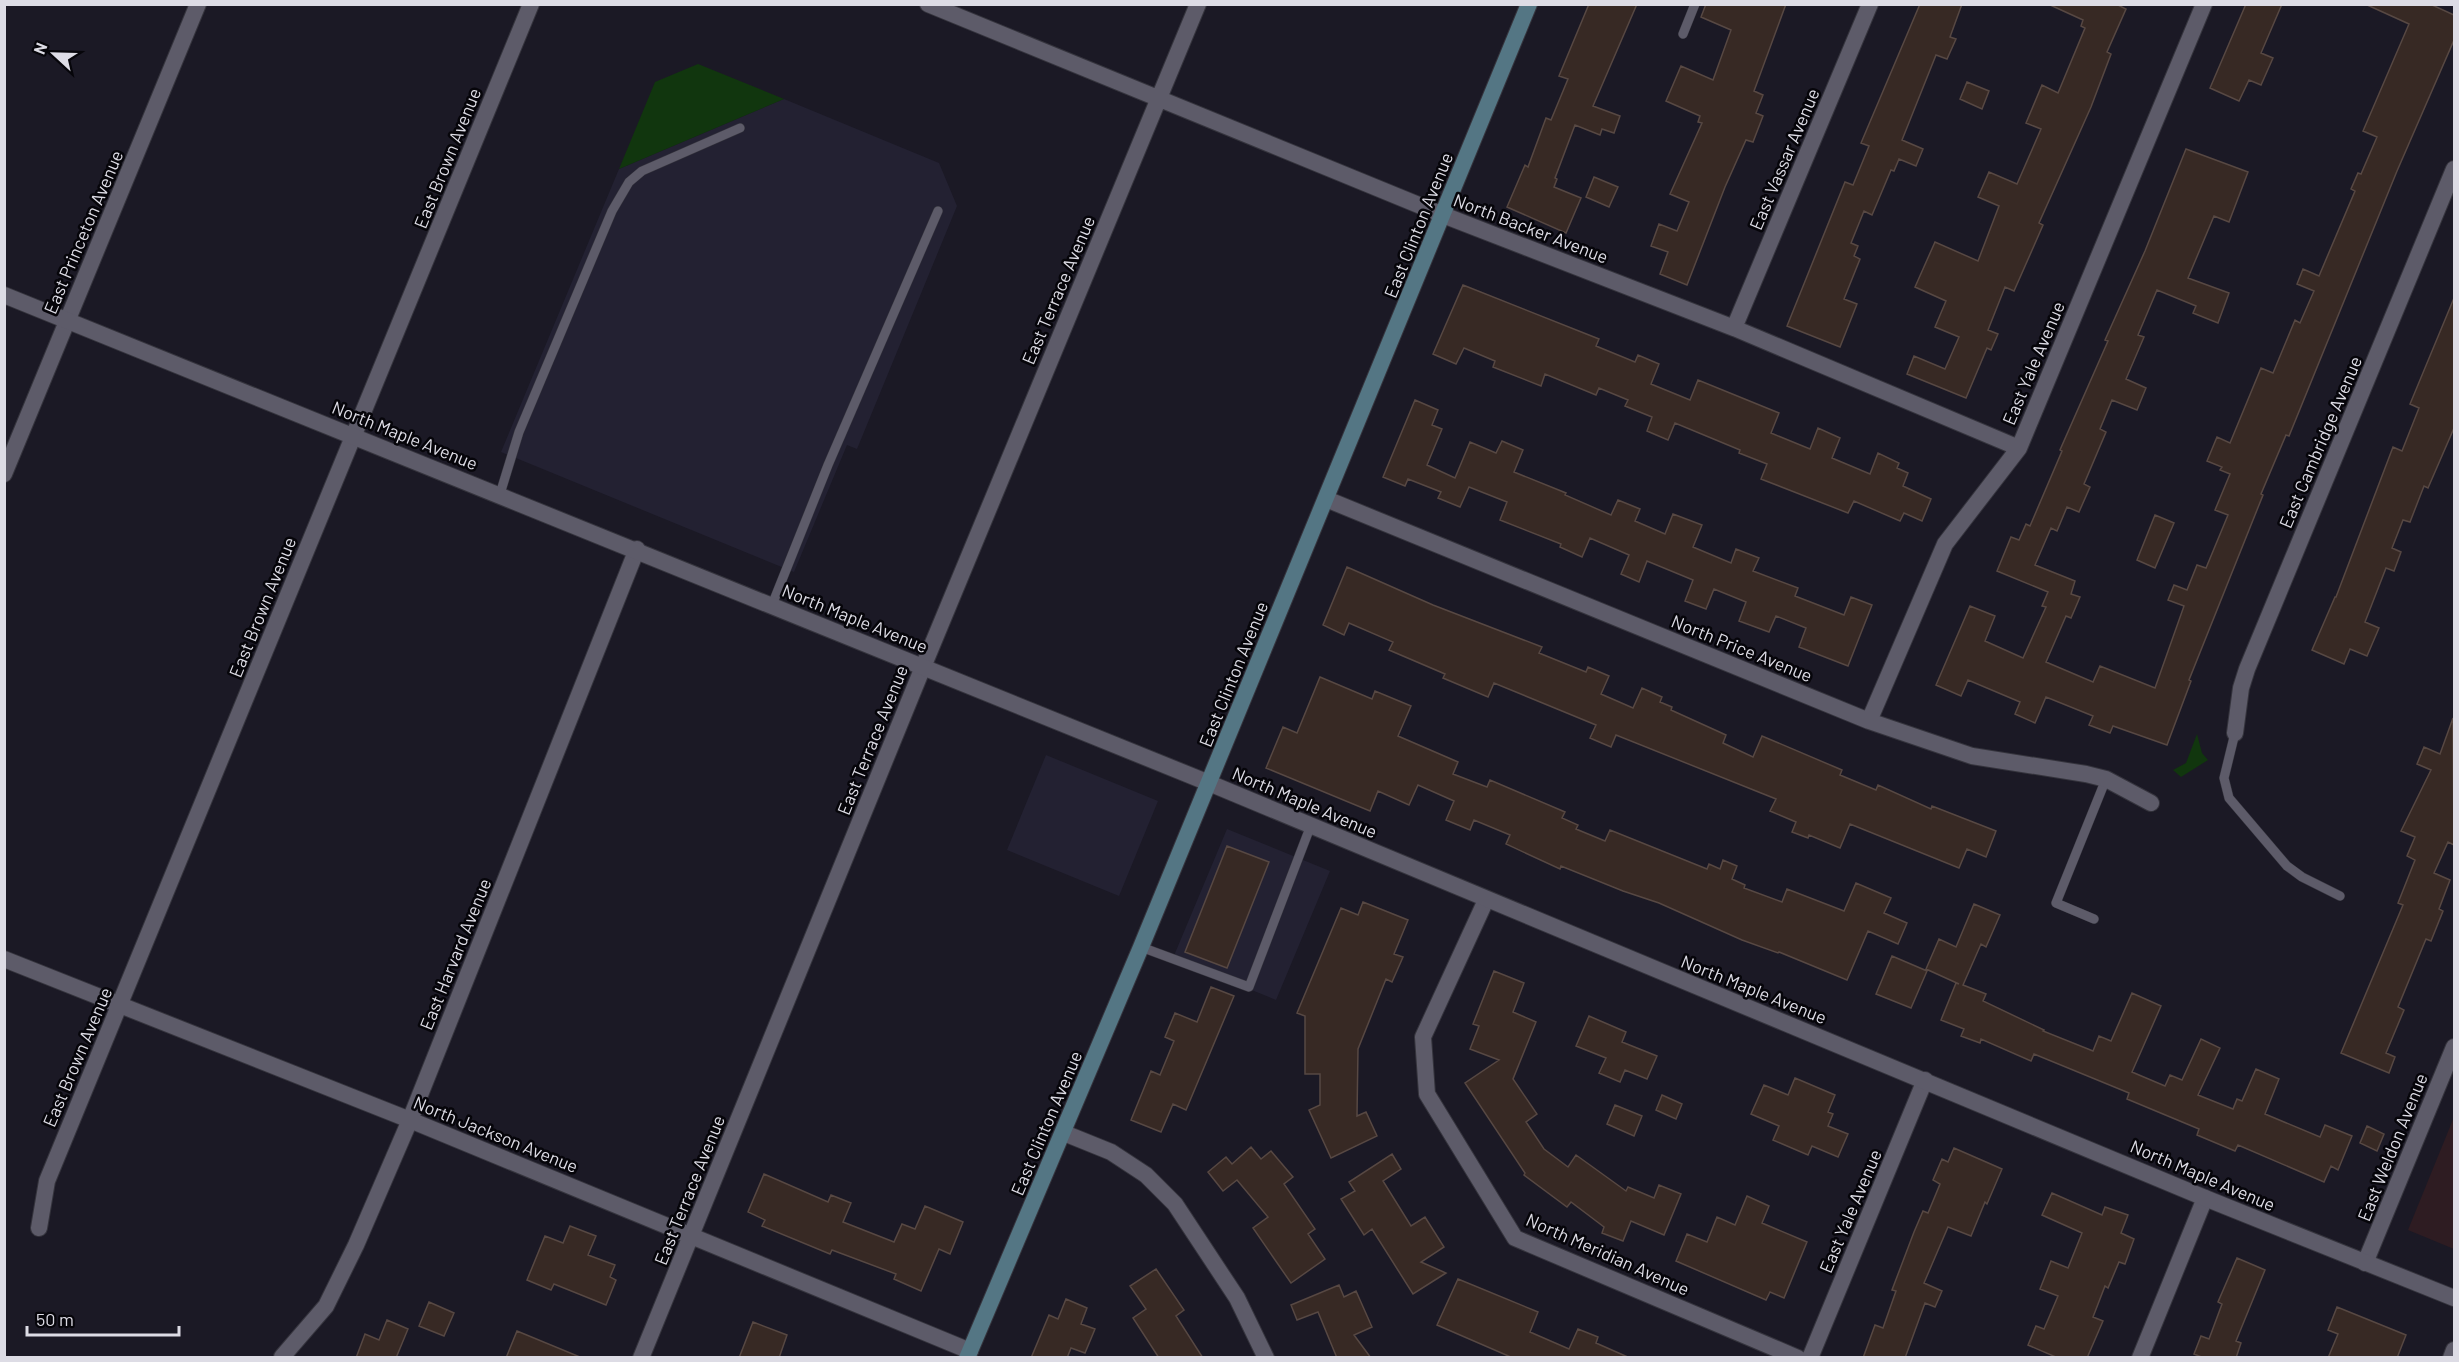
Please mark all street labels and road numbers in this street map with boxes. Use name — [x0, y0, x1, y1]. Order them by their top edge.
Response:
street label: East Brown Avenue — [409, 85, 485, 231]
street label: East Vassar Avenue — [1744, 85, 1824, 233]
street label: East Princeton Avenue — [39, 147, 127, 317]
street label: East Clinton Avenue — [1379, 149, 1457, 301]
street label: North Backer Avenue — [1451, 188, 1611, 268]
street label: East Terrace Avenue — [1017, 212, 1099, 368]
street label: East Yale Avenue — [1997, 298, 2069, 428]
street label: East Cambridge Avenue — [2274, 353, 2366, 531]
street label: North Maple Avenue — [329, 396, 481, 474]
street label: East Brown Avenue — [224, 534, 300, 680]
street label: North Maple Avenue — [779, 579, 931, 657]
street label: East Clinton Avenue — [1194, 598, 1272, 750]
street label: North Price Avenue — [1668, 610, 1816, 686]
street label: East Terrace Avenue — [832, 662, 912, 818]
street label: North Maple Avenue — [1229, 762, 1381, 842]
street label: East Harvard Avenue — [415, 875, 495, 1033]
street label: North Maple Avenue — [1678, 950, 1830, 1028]
street label: East Brown Avenue — [38, 984, 116, 1130]
street label: East Clinton Avenue — [1006, 1047, 1086, 1199]
street label: East Weldon Avenue — [2352, 1070, 2432, 1224]
street label: North Jackson Avenue — [411, 1091, 581, 1177]
street label: East Terrace Avenue — [649, 1112, 729, 1268]
street label: North Maple Avenue — [2127, 1135, 2279, 1215]
street label: East Yale Avenue — [1814, 1146, 1886, 1276]
street label: North Meridian Avenue — [1523, 1208, 1693, 1300]

